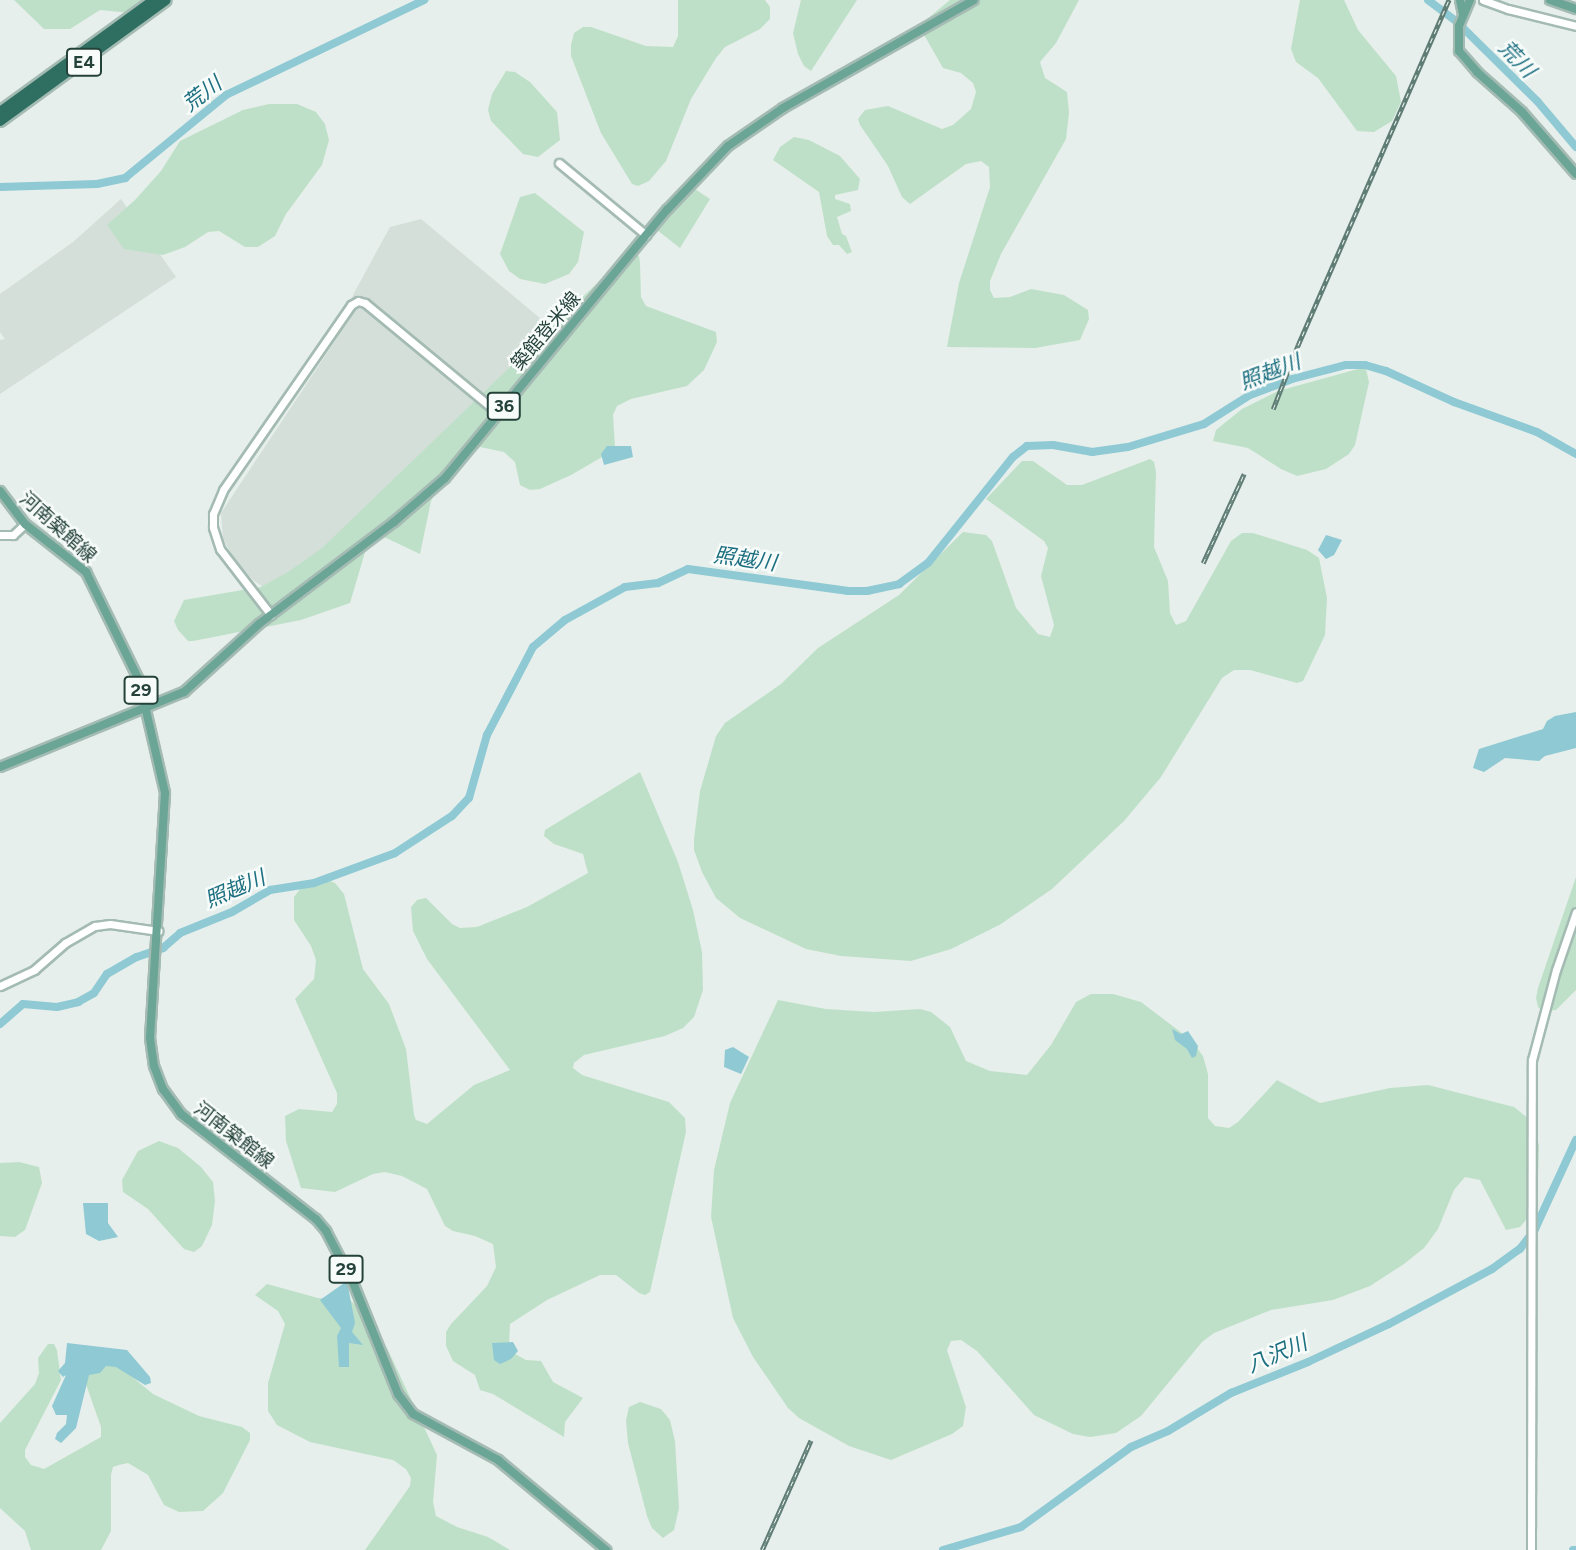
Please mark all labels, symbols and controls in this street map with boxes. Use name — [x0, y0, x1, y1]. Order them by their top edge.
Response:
water label: 荒川 — [1493, 35, 1541, 83]
road number: E4 — [65, 48, 103, 76]
water label: 荒川 — [178, 71, 226, 117]
street label: 築館登米線 — [507, 287, 585, 375]
water label: 照越川 — [1236, 349, 1304, 395]
road number: 36 — [486, 392, 522, 420]
street label: 河南築館線 — [15, 487, 101, 567]
water label: 照越川 — [712, 542, 778, 576]
road number: 29 — [124, 676, 158, 704]
water label: 照越川 — [201, 865, 269, 913]
street label: 河南築館線 — [190, 1097, 278, 1173]
road number: 29 — [328, 1254, 364, 1284]
water label: 八沢川 — [1243, 1330, 1311, 1378]

